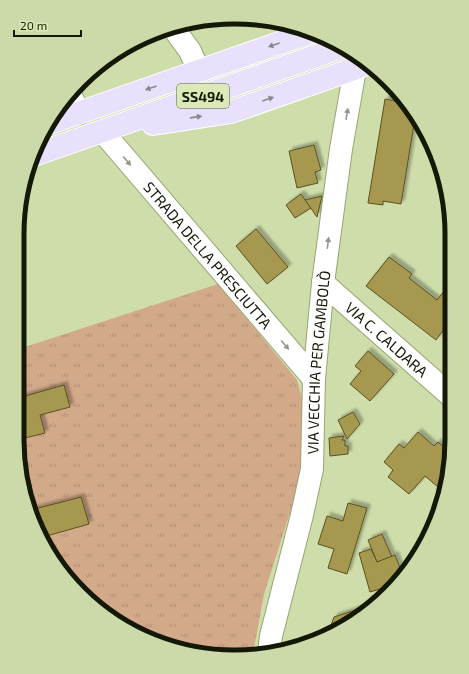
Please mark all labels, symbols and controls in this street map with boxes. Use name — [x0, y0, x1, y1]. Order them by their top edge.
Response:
scale bar — [14, 12, 81, 38]
text: 20 m — [20, 18, 47, 32]
one-way arrow — [267, 42, 279, 48]
road number: SS494 — [177, 84, 229, 108]
one-way arrow — [145, 85, 157, 91]
one-way arrow — [262, 96, 274, 102]
one-way arrow — [344, 108, 350, 120]
one-way arrow — [190, 114, 202, 120]
one-way arrow — [123, 155, 132, 166]
street label: STRADA DELLA PRESCIUTTA — [140, 178, 276, 333]
one-way arrow — [325, 237, 331, 249]
street label: VIA VECCHIA PER GAMBOLÒ — [303, 269, 334, 455]
street label: VIA C. CALDARA — [342, 298, 432, 381]
one-way arrow — [280, 339, 289, 350]

